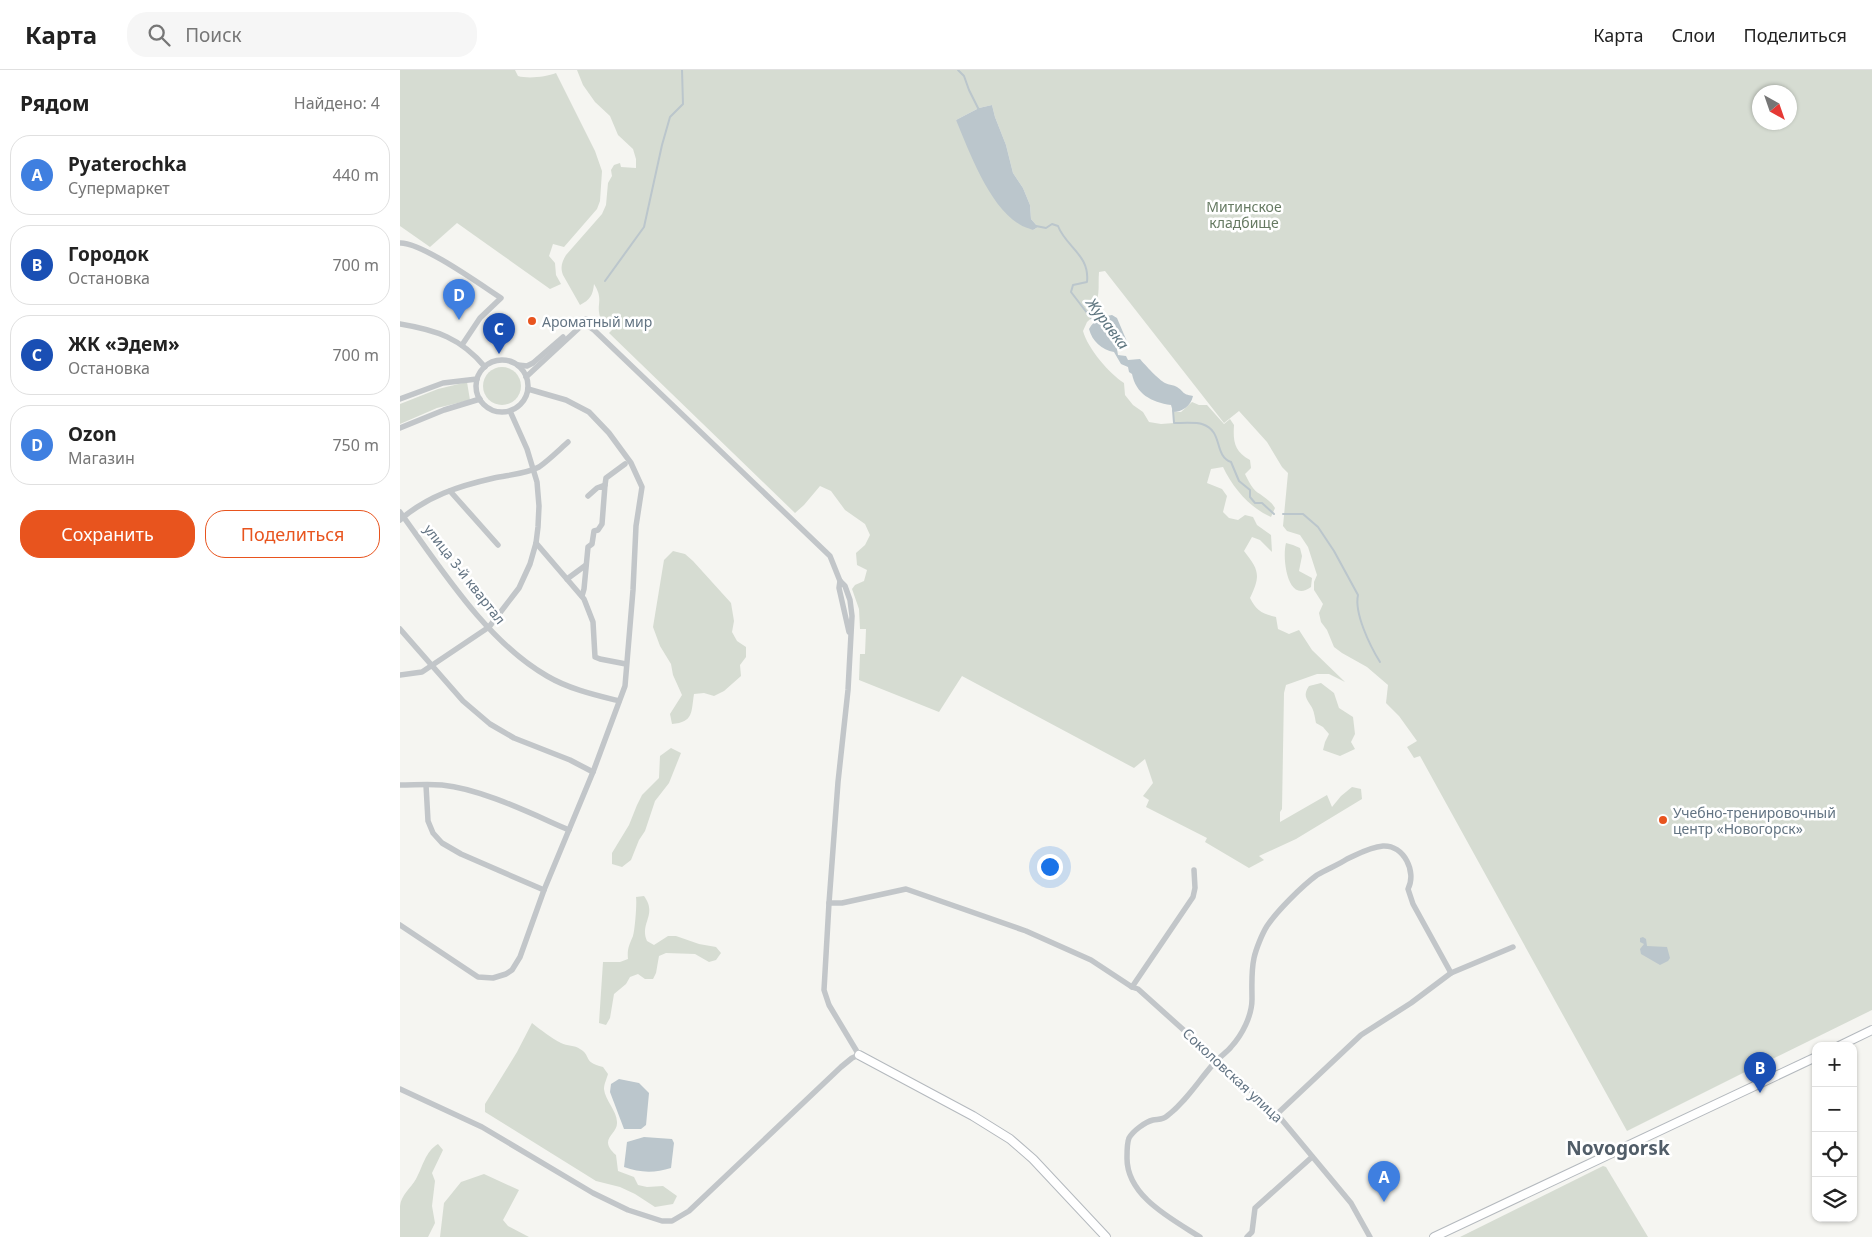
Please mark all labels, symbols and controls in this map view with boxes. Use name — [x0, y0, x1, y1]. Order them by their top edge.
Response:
search box — [127, 12, 477, 57]
text: Карта — [25, 18, 97, 51]
icon: search — [145, 21, 173, 49]
text: Поиск — [185, 22, 242, 48]
text: Карта — [1593, 23, 1643, 47]
text: Слои — [1671, 23, 1715, 47]
text: Поделиться — [1743, 23, 1847, 47]
north arrow — [1752, 85, 1797, 130]
text: Рядом — [20, 89, 90, 117]
text: Найдено: 4 — [294, 92, 380, 114]
text: Pyaterochka — [68, 151, 187, 177]
text: A — [31, 164, 43, 186]
text: 440 m — [332, 164, 379, 186]
text: Супермаркет — [68, 177, 170, 199]
park label: Митинское кладбище — [1206, 197, 1282, 232]
text: Городок — [68, 241, 149, 267]
text: B — [32, 254, 42, 276]
text: 700 m — [332, 254, 379, 276]
text: Остановка — [68, 267, 150, 289]
pin: D — [443, 279, 475, 320]
water label: Журавка — [1081, 292, 1134, 353]
place label: Ароматный мир — [542, 312, 652, 331]
pin: C — [483, 313, 515, 354]
marker: Ароматный мир — [526, 315, 538, 327]
text: ЖК «Эдем» — [68, 331, 180, 357]
text: C — [32, 344, 42, 366]
text: 700 m — [332, 344, 379, 366]
text: Остановка — [68, 357, 150, 379]
text: Ozon — [68, 421, 117, 447]
text: D — [31, 434, 43, 456]
text: 750 m — [332, 434, 379, 456]
text: Магазин — [68, 447, 135, 469]
button: Сохранить — [20, 510, 195, 558]
button: Поделиться — [205, 510, 380, 558]
street label: улица 3-й квартал — [420, 520, 510, 628]
place label: Учебно-тренировочный центр «Новогорск» — [1673, 803, 1836, 838]
marker: Учебно-тренировочный центр «Новогорск» — [1657, 814, 1669, 826]
your location — [1037, 854, 1063, 880]
street label: Соколовская улица — [1179, 1024, 1287, 1126]
map controls — [1812, 1042, 1857, 1222]
button: + — [1812, 1042, 1857, 1087]
pin: B — [1744, 1052, 1776, 1093]
button: − — [1812, 1087, 1857, 1132]
button: locate — [1812, 1132, 1857, 1177]
district label: Novogorsk — [1566, 1135, 1670, 1161]
pin: A — [1368, 1161, 1400, 1202]
button: layers — [1812, 1177, 1857, 1222]

